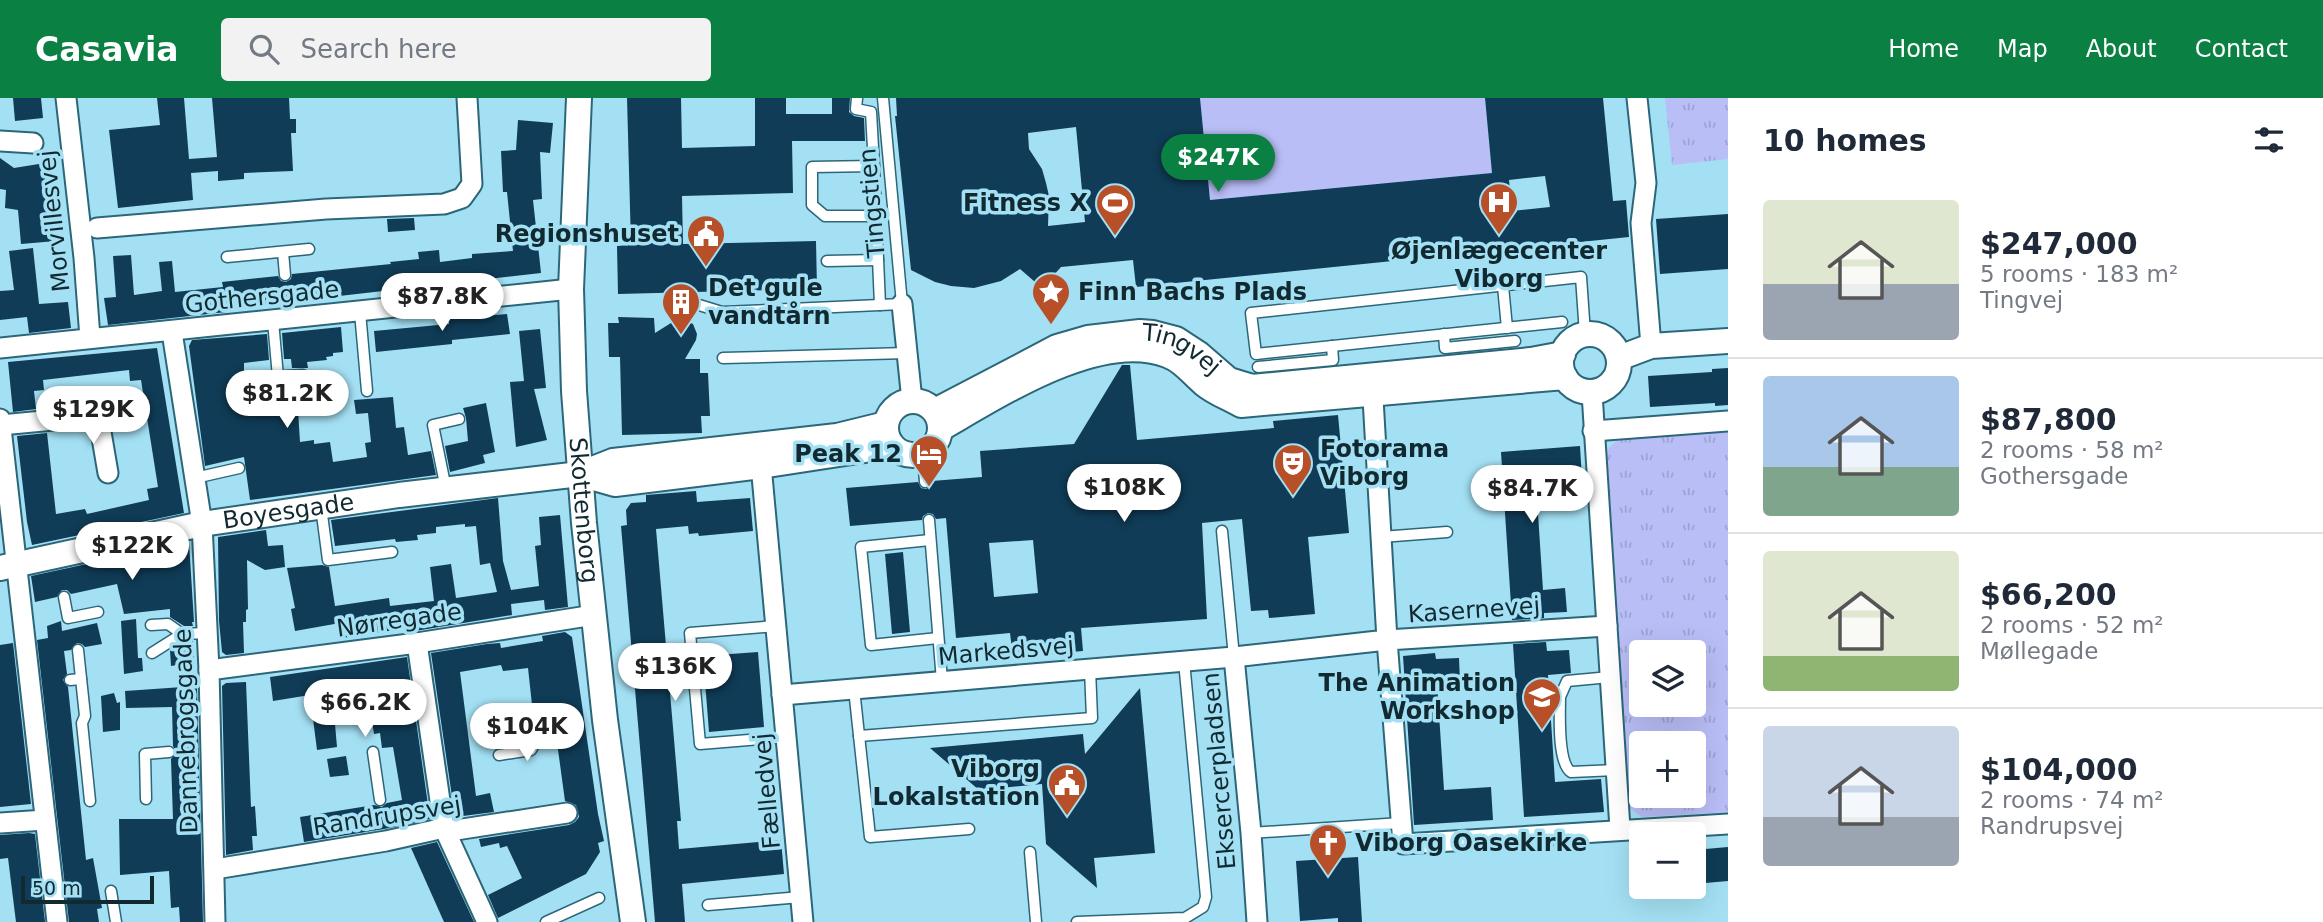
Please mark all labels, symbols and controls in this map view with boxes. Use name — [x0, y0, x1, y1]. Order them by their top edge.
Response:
search box — [221, 18, 711, 81]
text: Casavia — [35, 30, 179, 69]
icon: search — [245, 30, 283, 68]
text: Search here — [301, 34, 457, 64]
text: Home — [1888, 35, 1959, 63]
text: Map — [1997, 35, 2048, 63]
text: About — [2086, 35, 2157, 63]
text: Contact — [2195, 35, 2288, 63]
icon: filters — [2250, 121, 2288, 159]
text: 10 homes — [1763, 123, 1927, 158]
pin: $247K — [1169, 134, 1267, 194]
text: $247K — [1177, 144, 1259, 170]
street label: Tingstien — [853, 147, 891, 260]
street label: Morvillesvej — [33, 149, 75, 293]
hospital icon: Øjenlægecenter Viborg — [1478, 181, 1520, 236]
sports icon: Fitness X — [1094, 182, 1136, 237]
place label: Fitness X — [963, 189, 1088, 217]
public building icon: Regionshuset — [685, 213, 727, 268]
place label: Regionshuset — [495, 220, 679, 248]
text: $247,000 — [1980, 226, 2138, 261]
icon: home — [1819, 228, 1903, 312]
place label: Øjenlægecenter Viborg — [1391, 237, 1607, 293]
text: 5 rooms · 183 m² — [1980, 261, 2178, 287]
place icon: Finn Bachs Plads — [1030, 271, 1072, 326]
pin: $87.8K — [385, 274, 499, 333]
place label: Det gule vandtårn — [708, 274, 831, 330]
street label: Gothersgade — [183, 275, 341, 319]
place label: Finn Bachs Plads — [1078, 278, 1307, 306]
building icon: Det gule vandtårn — [660, 281, 702, 336]
text: $87.8K — [397, 283, 487, 309]
text: Tingvej — [1980, 287, 2063, 313]
street label: Tingvej — [1140, 318, 1227, 381]
pin: $81.2K — [230, 370, 344, 430]
text: $81.2K — [242, 380, 332, 406]
pin: $129K — [44, 386, 142, 446]
text: $129K — [52, 396, 134, 422]
text: $87,800 — [1980, 402, 2117, 437]
icon: home — [1819, 404, 1903, 488]
hotel icon: Peak 12 — [908, 433, 950, 488]
place label: Fotorama Viborg — [1320, 435, 1449, 491]
street label: Skottenborg — [564, 436, 604, 585]
text: 2 rooms · 58 m² — [1980, 437, 2164, 463]
place label: Peak 12 — [794, 440, 902, 468]
theatre icon: Fotorama Viborg — [1272, 442, 1314, 497]
text: Gothersgade — [1980, 463, 2129, 489]
pin: $108K — [1075, 464, 1173, 524]
pin: $84.7K — [1475, 466, 1589, 525]
text: $108K — [1083, 474, 1165, 500]
text: $84.7K — [1487, 475, 1577, 501]
street label: Boyesgade — [221, 488, 356, 535]
pin: $122K — [83, 522, 181, 582]
text: $122K — [91, 532, 173, 558]
text: $66,200 — [1980, 577, 2117, 612]
icon: home — [1819, 579, 1903, 663]
street label: Kasernevej — [1407, 591, 1541, 629]
street label: Nørregade — [335, 597, 463, 643]
text: 2 rooms · 52 m² — [1980, 612, 2164, 638]
street label: Dannebrogsgade — [168, 628, 204, 834]
street label: Markedsvej — [937, 631, 1075, 671]
text: Møllegade — [1980, 638, 2098, 664]
map controls — [1629, 640, 1706, 899]
button: layers — [1629, 640, 1706, 717]
pin: $136K — [626, 644, 724, 703]
text: $136K — [634, 653, 716, 679]
place label: The Animation Workshop — [1319, 669, 1515, 725]
street label: Eksercerpladsen — [1196, 671, 1242, 871]
school or university icon: The Animation Workshop — [1521, 676, 1563, 731]
pin: $66.2K — [308, 680, 422, 739]
text: $66.2K — [320, 689, 410, 715]
pin: $104K — [478, 704, 576, 763]
text: $104K — [486, 713, 568, 739]
button: + — [1629, 731, 1706, 808]
street label: Fælledvej — [748, 732, 786, 850]
text: $104,000 — [1980, 752, 2138, 787]
icon: home — [1819, 754, 1903, 838]
place label: Viborg Lokalstation — [873, 755, 1040, 811]
public building icon: Viborg Lokalstation — [1046, 762, 1088, 817]
text: 2 rooms · 74 m² — [1980, 787, 2164, 813]
street label: Randrupsvej — [311, 790, 463, 842]
text: Randrupsvej — [1980, 813, 2124, 839]
church icon: Viborg Oasekirke — [1307, 822, 1349, 877]
button: − — [1629, 822, 1706, 899]
place label: Viborg Oasekirke — [1355, 829, 1587, 857]
scale bar — [21, 873, 154, 905]
text: 50 m — [32, 877, 81, 899]

